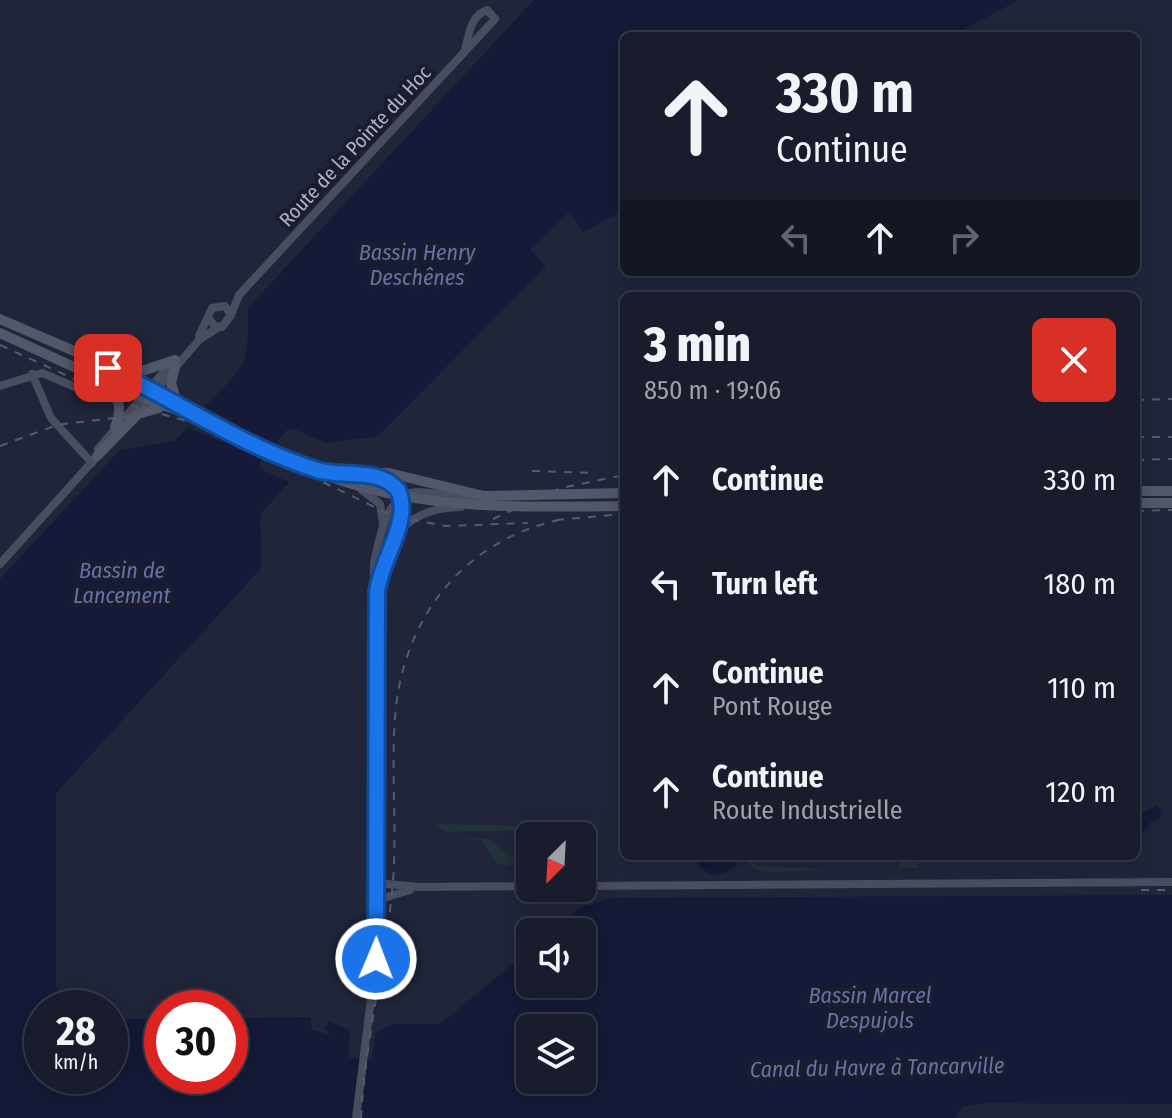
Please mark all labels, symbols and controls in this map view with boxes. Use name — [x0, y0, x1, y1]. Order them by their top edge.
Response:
street label: Route de la Pointe du Hoc — [274, 60, 436, 231]
text: 330 m — [776, 60, 914, 127]
icon: ahead — [644, 64, 748, 168]
text: Continue — [776, 128, 908, 172]
icon: left — [774, 216, 818, 260]
icon: ahead — [858, 216, 902, 260]
icon: right — [942, 216, 986, 260]
water label: Bassin Henry Deschênes — [359, 239, 477, 291]
text: 3 min — [644, 316, 751, 374]
button: close — [1032, 318, 1116, 402]
pin — [74, 334, 142, 402]
icon: arrive — [86, 346, 130, 390]
text: 850 m · 19:06 — [644, 375, 781, 406]
icon: ahead — [644, 458, 688, 502]
text: Continue — [712, 462, 824, 498]
text: 330 m — [1043, 462, 1116, 498]
water label: Bassin de Lancement — [73, 557, 172, 609]
icon: left — [644, 562, 688, 606]
text: Turn left — [712, 566, 818, 602]
text: 180 m — [1044, 566, 1116, 602]
text: Continue — [712, 655, 824, 691]
icon: ahead — [644, 666, 688, 710]
text: 110 m — [1047, 670, 1116, 706]
text: Pont Rouge — [712, 691, 833, 722]
text: Continue — [712, 759, 824, 795]
icon: ahead — [644, 770, 688, 814]
text: 120 m — [1045, 774, 1116, 810]
text: Route Industrielle — [712, 795, 903, 826]
north arrow — [516, 822, 596, 902]
map controls — [516, 822, 596, 1094]
position arrow — [334, 917, 418, 1001]
button: sound — [516, 918, 596, 998]
water label: Bassin Marcel Despujols — [808, 982, 932, 1034]
speed limit sign: 30 — [144, 990, 248, 1094]
text: 28 — [56, 1008, 96, 1056]
button: layers — [516, 1014, 596, 1094]
text: km/h — [54, 1050, 98, 1074]
water label: Canal du Havre à Tancarville — [750, 1052, 1004, 1083]

